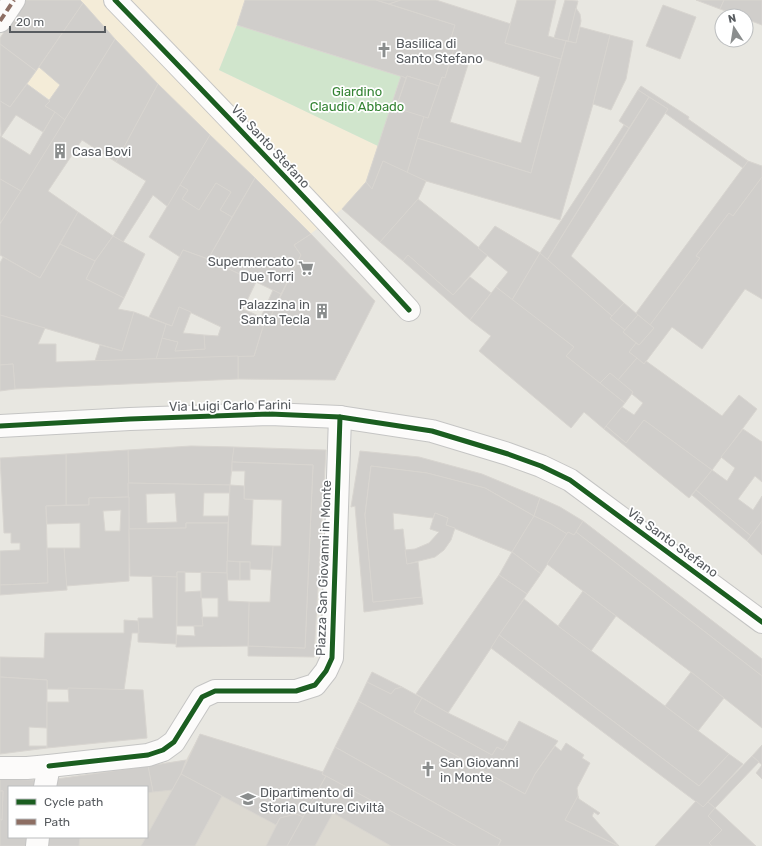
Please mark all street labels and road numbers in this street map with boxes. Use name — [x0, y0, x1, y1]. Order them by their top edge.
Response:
street label: Via Santo Stefano — [228, 102, 313, 191]
street label: Via Luigi Carlo Farini — [169, 397, 291, 415]
street label: Piazza San Giovanni in Monte — [313, 480, 334, 656]
street label: Via Santo Stefano — [624, 504, 721, 580]

